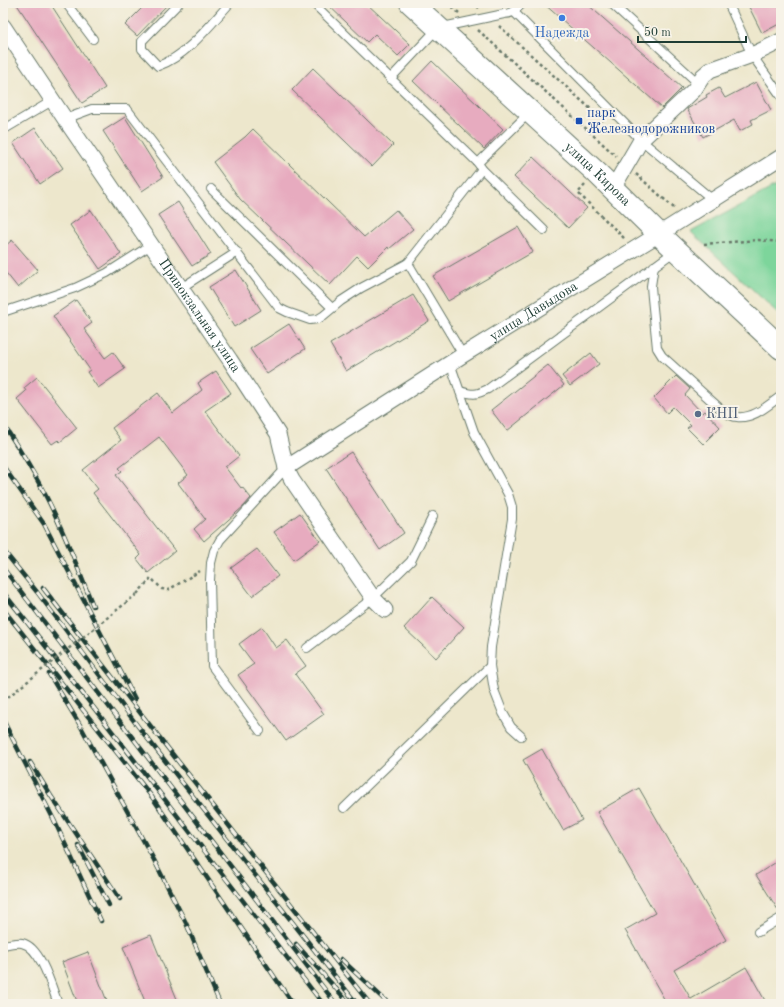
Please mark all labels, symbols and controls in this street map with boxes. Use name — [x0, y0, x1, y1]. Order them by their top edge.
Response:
marker: Надежда — [557, 13, 567, 23]
scale bar — [638, 18, 746, 44]
place label: Надежда — [534, 26, 590, 40]
text: 50 m — [644, 26, 671, 39]
place label: парк Железнодорожников — [587, 106, 716, 136]
marker: парк Железнодорожников — [574, 116, 584, 126]
street label: улица Кирова — [562, 140, 633, 209]
street label: Привокзальная улица — [156, 256, 243, 375]
street label: улица Давыдова — [487, 279, 580, 344]
place label: КНП — [706, 407, 738, 421]
marker: КНП — [693, 409, 703, 419]

